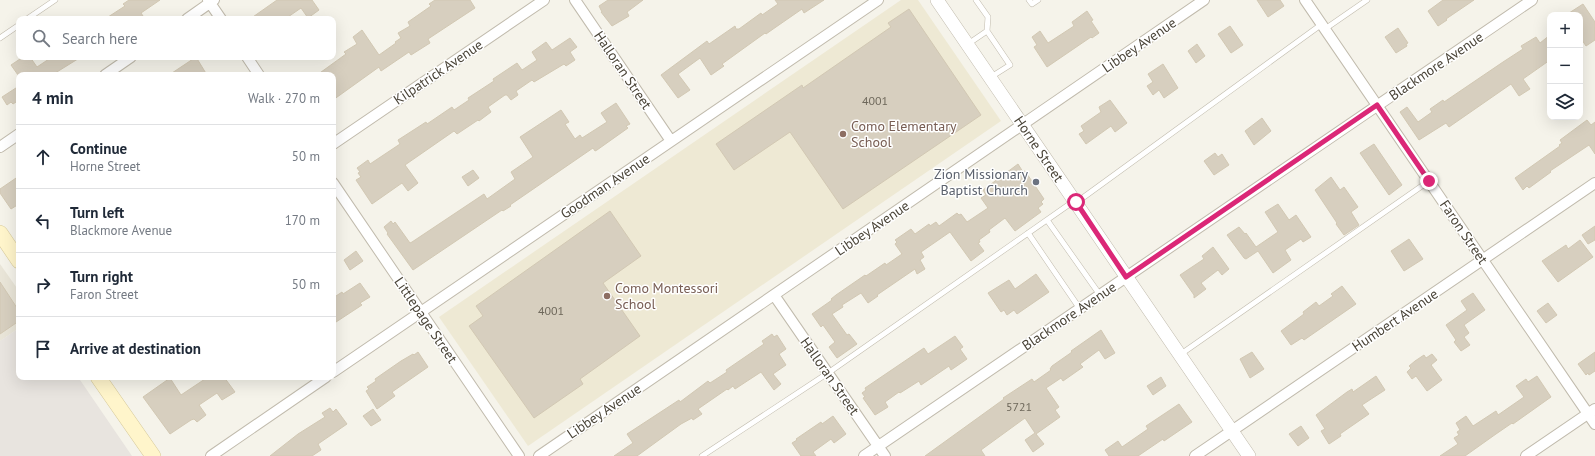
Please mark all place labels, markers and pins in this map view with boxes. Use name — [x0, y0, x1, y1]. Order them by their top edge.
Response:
place label: Como Elementary School — [851, 117, 957, 151]
marker: Como Elementary School — [838, 129, 848, 139]
place label: Zion Missionary Baptist Church — [934, 165, 1028, 199]
marker: Zion Missionary Baptist Church — [1031, 177, 1041, 187]
place label: Como Montessori School — [615, 279, 718, 313]
marker: Como Montessori School — [602, 291, 612, 301]

